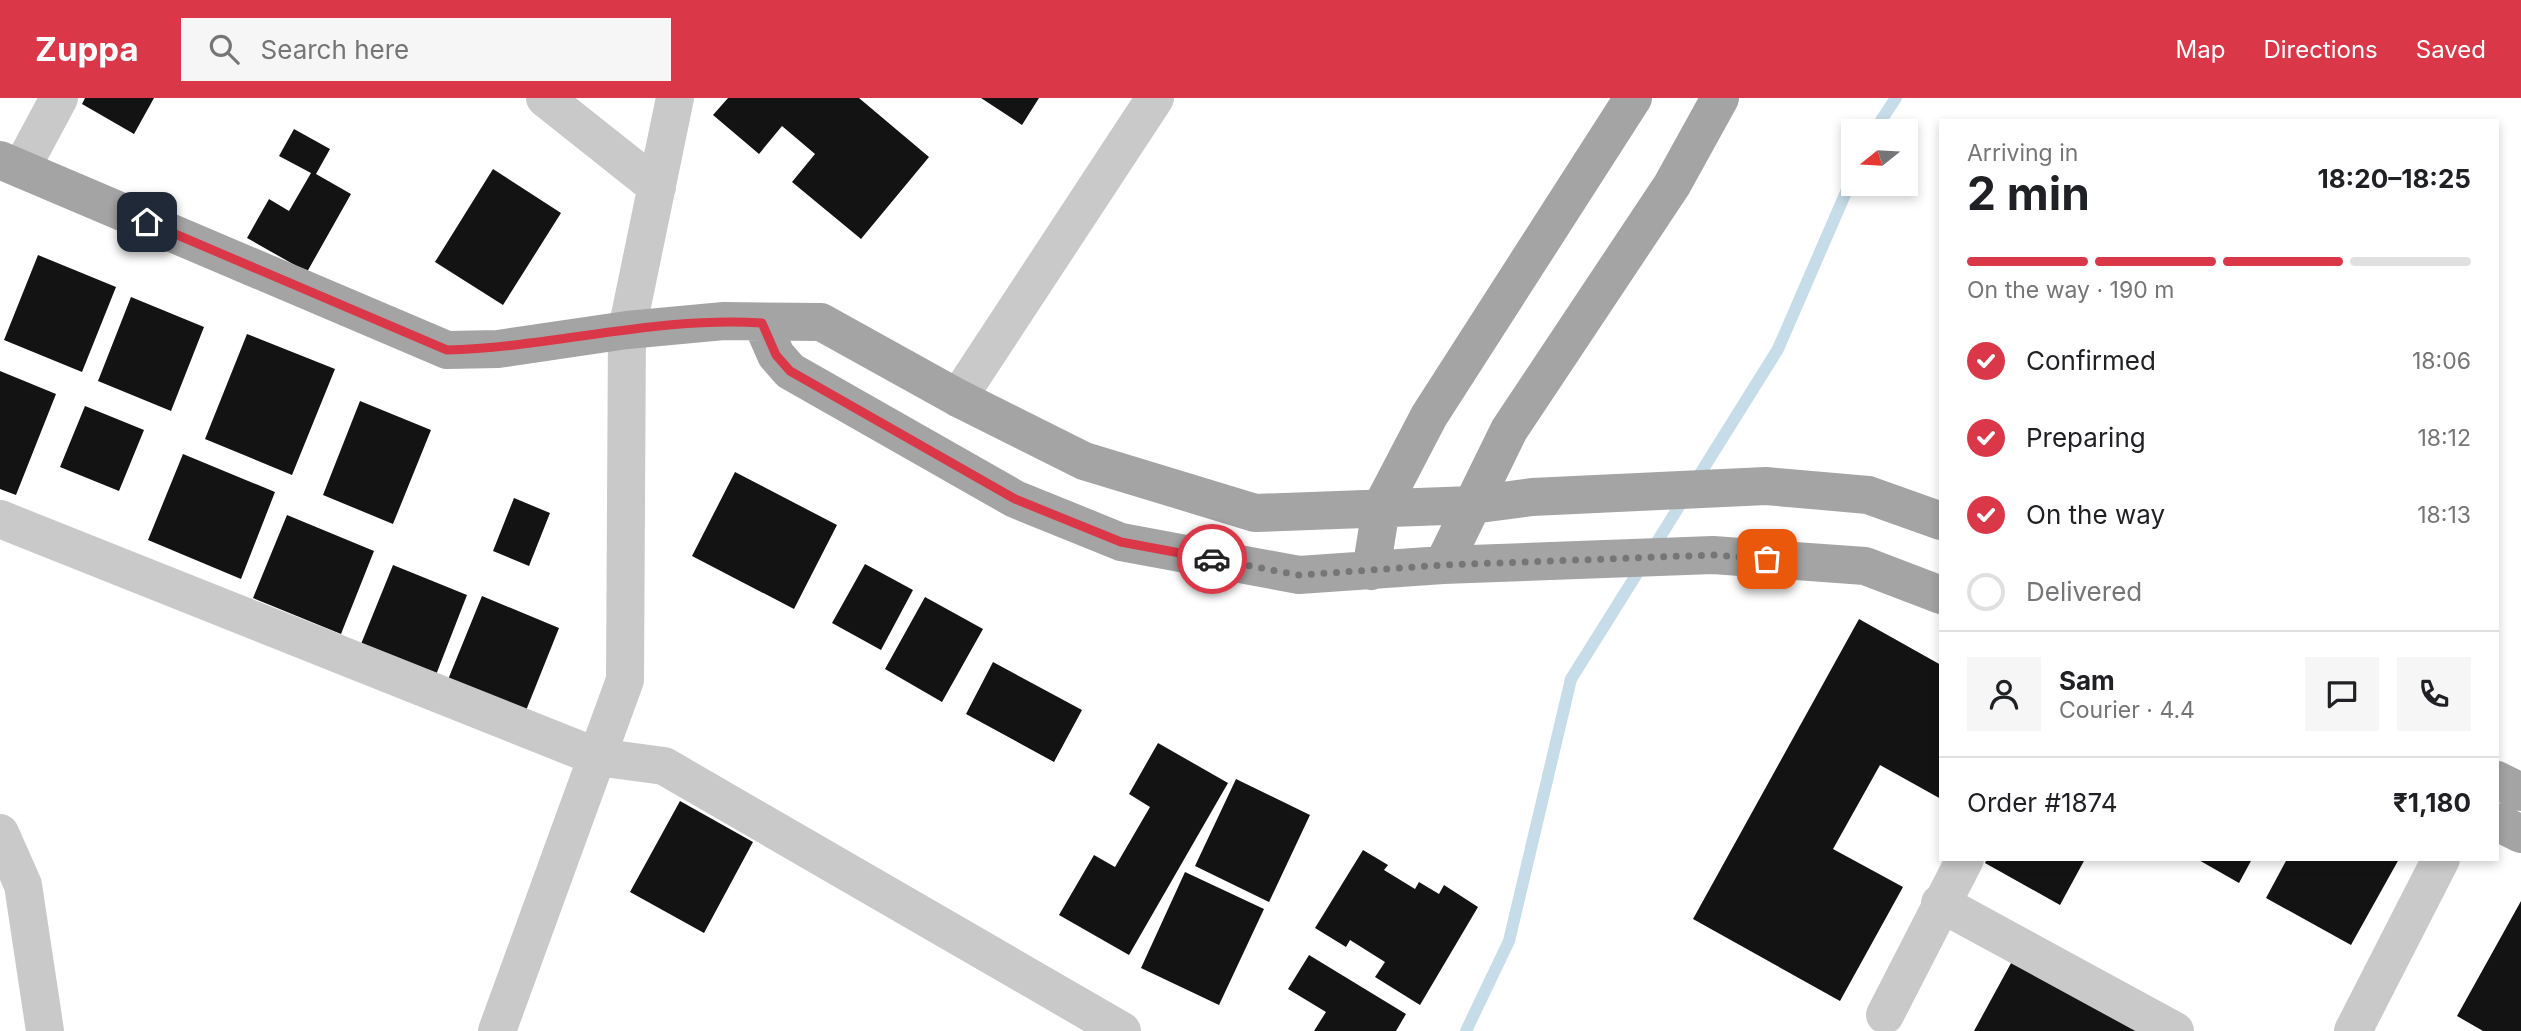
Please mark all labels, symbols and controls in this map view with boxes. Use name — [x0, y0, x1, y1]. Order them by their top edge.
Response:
search box — [181, 18, 671, 81]
text: Zuppa — [35, 29, 139, 69]
icon: search — [205, 30, 243, 68]
text: Search here — [261, 34, 409, 65]
text: Map — [2176, 35, 2225, 64]
text: Directions — [2263, 35, 2378, 64]
text: Saved — [2416, 35, 2486, 64]
north arrow — [1841, 119, 1918, 196]
map controls — [1841, 119, 1918, 196]
text: Arriving in — [1967, 139, 2078, 167]
text: 18:20–18:25 — [2317, 163, 2471, 194]
text: 2 min — [1967, 165, 2090, 221]
pin — [117, 192, 177, 252]
icon: home — [128, 203, 166, 241]
text: On the way · 190 m — [1967, 276, 2174, 304]
icon: check — [1967, 342, 2005, 380]
text: Confirmed — [2026, 345, 2156, 376]
text: 18:06 — [2412, 347, 2471, 375]
icon: check — [1967, 419, 2005, 457]
text: Preparing — [2026, 422, 2146, 453]
text: 18:12 — [2417, 424, 2471, 452]
icon: check — [1967, 496, 2005, 534]
text: On the way — [2026, 499, 2165, 530]
text: 18:13 — [2417, 501, 2471, 529]
courier — [1177, 524, 1247, 594]
pin — [1737, 529, 1797, 589]
icon: car — [1193, 540, 1231, 578]
icon: bag — [1748, 540, 1786, 578]
text: Delivered — [2026, 576, 2142, 607]
button: person — [1967, 657, 2041, 731]
button: chat — [2305, 657, 2379, 731]
button: phone — [2397, 657, 2471, 731]
text: Sam — [2059, 665, 2115, 696]
text: Courier · 4.4 — [2059, 696, 2195, 724]
text: Order #1874 — [1967, 787, 2118, 818]
text: ₹1,180 — [2393, 787, 2471, 818]

